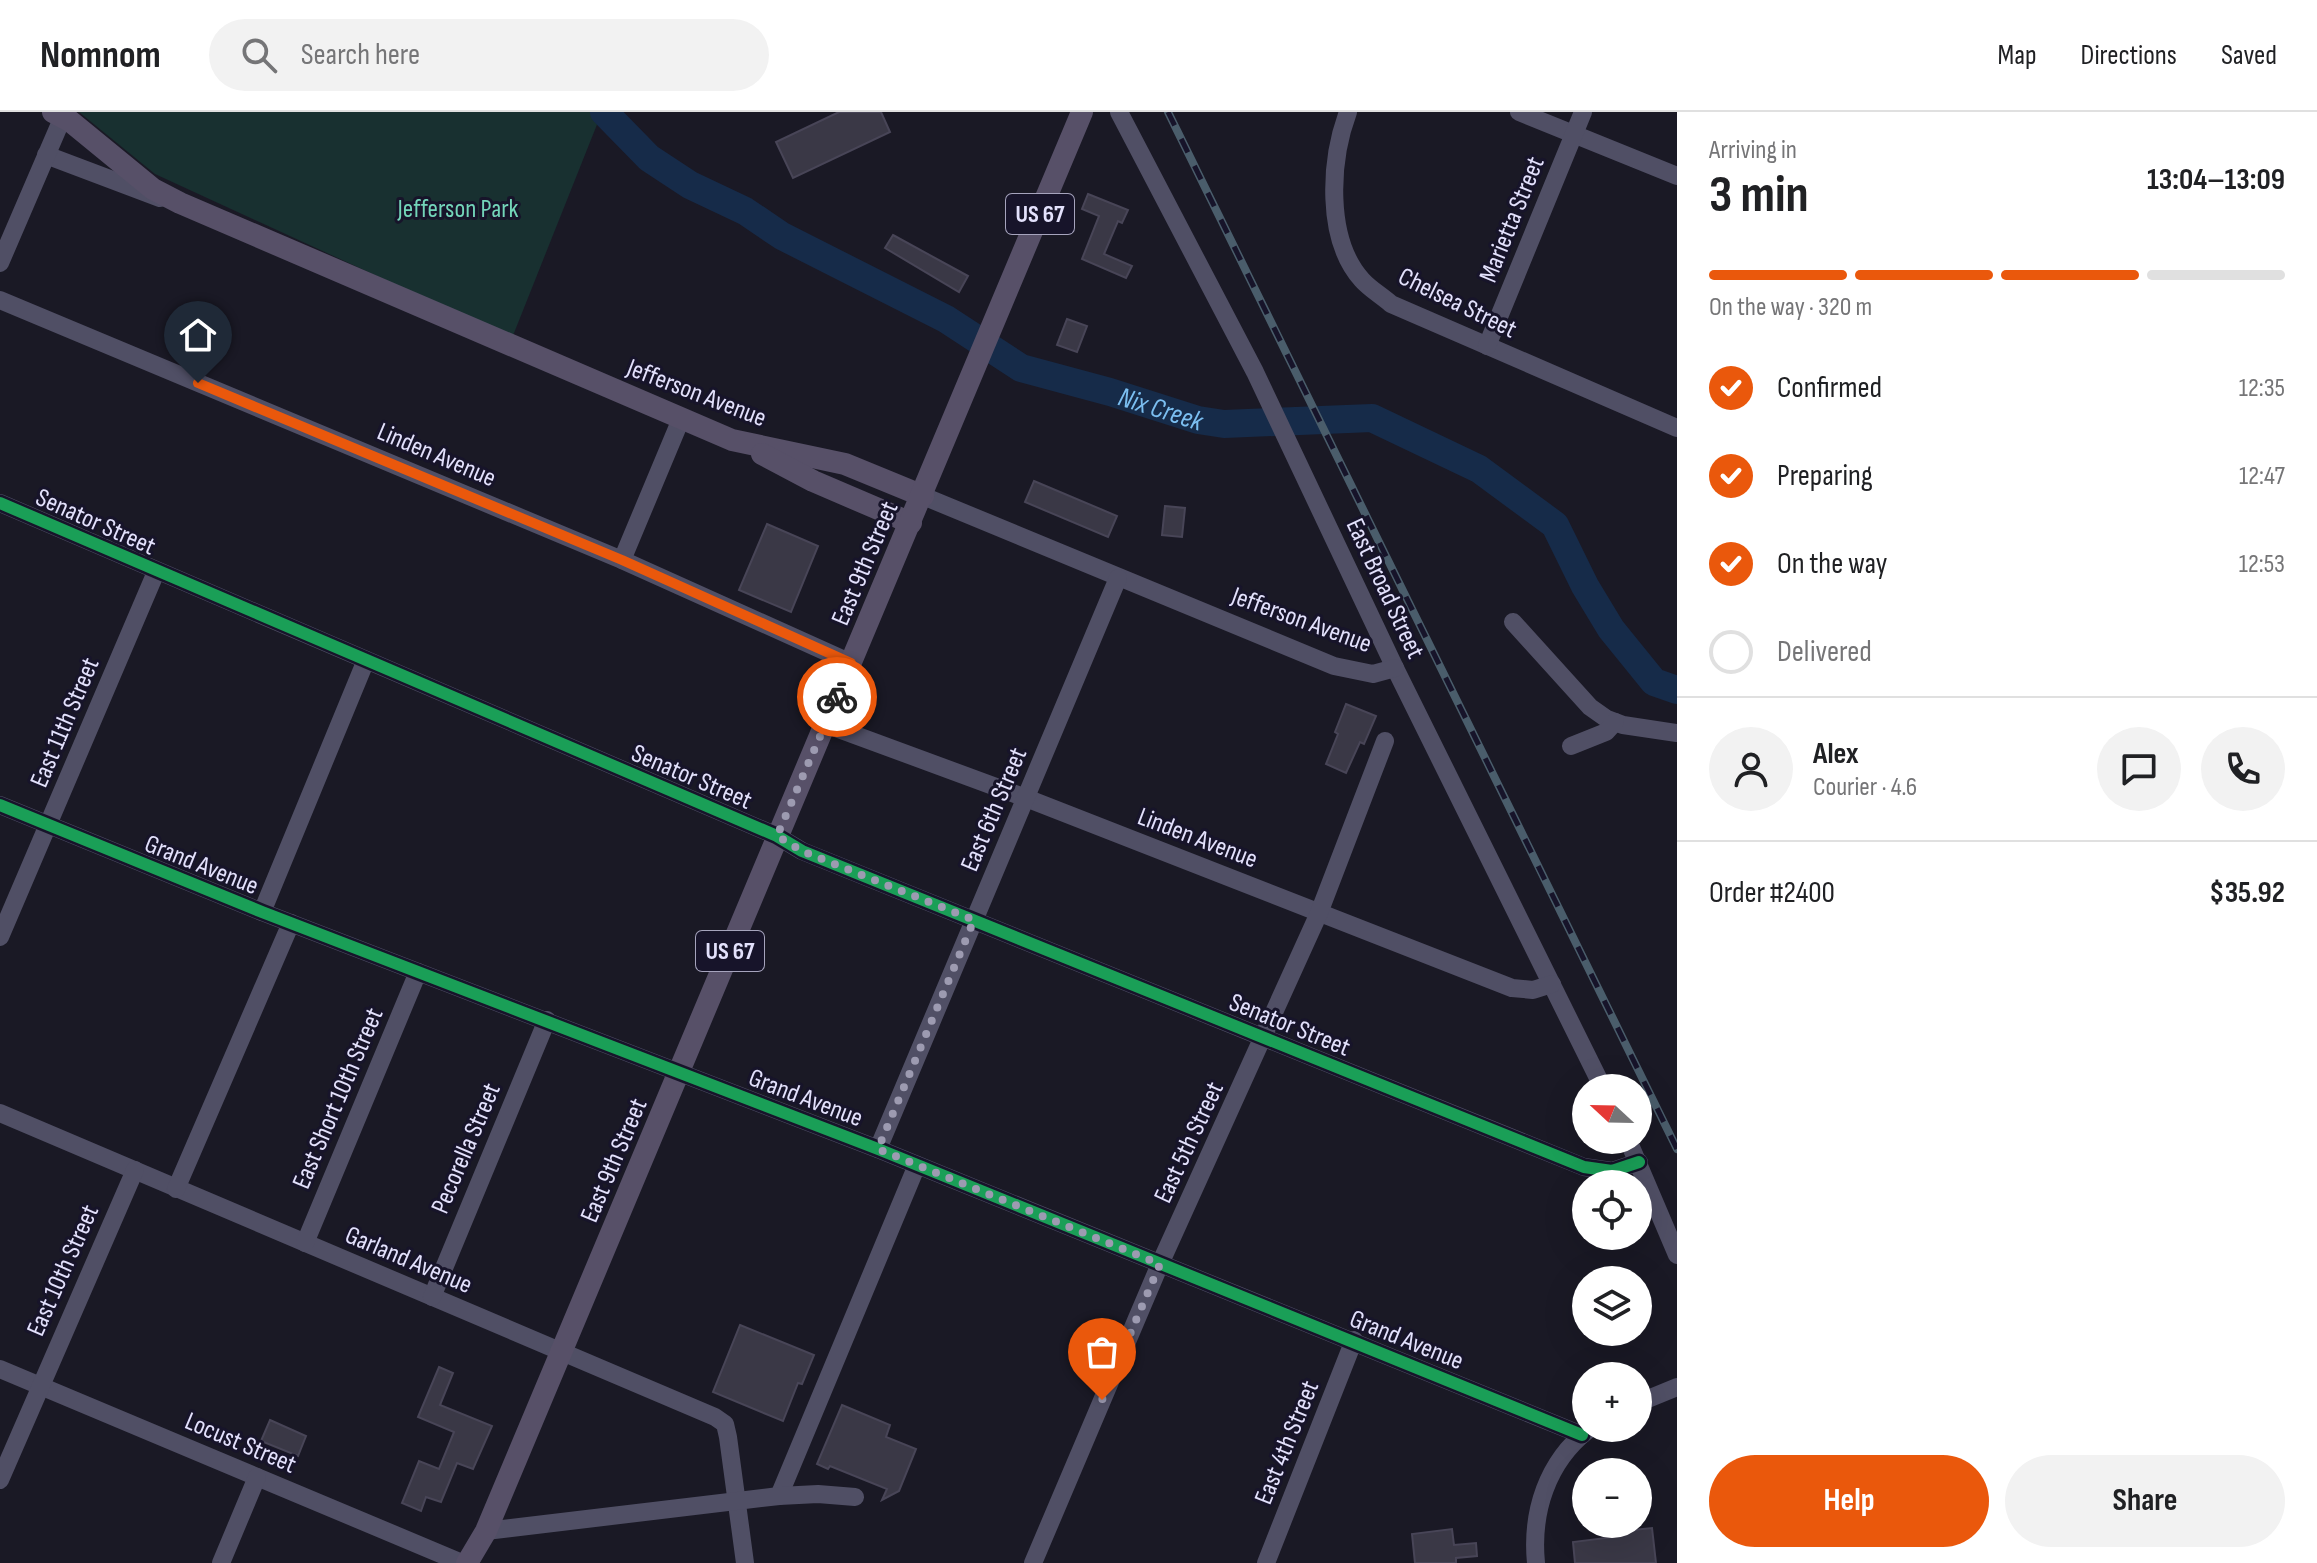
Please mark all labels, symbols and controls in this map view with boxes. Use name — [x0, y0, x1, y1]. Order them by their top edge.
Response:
search box — [209, 19, 769, 91]
text: Nomnom — [40, 33, 161, 78]
icon: search — [237, 33, 281, 77]
text: Search here — [301, 37, 420, 73]
text: Map — [1998, 39, 2037, 72]
text: Directions — [2081, 39, 2177, 72]
text: Saved — [2221, 39, 2277, 72]
text: Arriving in — [1709, 135, 1797, 166]
street label: Marietta Street — [1473, 152, 1552, 287]
text: 13:04–13:09 — [2147, 162, 2285, 198]
text: 3 min — [1709, 164, 1809, 227]
park label: Jefferson Park — [396, 194, 519, 225]
road number: US 67 — [1006, 194, 1074, 234]
street label: Chelsea Street — [1393, 261, 1522, 345]
text: On the way · 320 m — [1709, 292, 1872, 323]
pin — [164, 301, 232, 383]
icon: home — [176, 313, 220, 357]
street label: Jefferson Avenue — [622, 352, 770, 434]
icon: check — [1709, 366, 1753, 410]
text: Confirmed — [1777, 370, 1882, 406]
text: 12:35 — [2239, 373, 2285, 404]
water label: Nix Creek — [1114, 381, 1208, 439]
street label: Linden Avenue — [372, 417, 500, 494]
icon: check — [1709, 454, 1753, 498]
text: Preparing — [1777, 458, 1873, 494]
text: 12:47 — [2239, 461, 2285, 492]
street label: Senator Street — [31, 482, 160, 563]
street label: East 9th Street — [825, 497, 905, 630]
street label: East Broad Street — [1339, 514, 1431, 664]
icon: check — [1709, 542, 1753, 586]
text: On the way — [1777, 546, 1887, 582]
text: 12:53 — [2239, 549, 2285, 580]
street label: Jefferson Avenue — [1226, 580, 1376, 660]
text: Delivered — [1777, 634, 1872, 670]
street label: East 11th Street — [24, 653, 107, 792]
courier — [797, 657, 877, 737]
icon: bike — [815, 675, 859, 719]
button: person — [1709, 727, 1793, 811]
button: chat — [2097, 727, 2181, 811]
button: phone — [2201, 727, 2285, 811]
text: Alex — [1813, 736, 1859, 772]
street label: Senator Street — [627, 738, 756, 817]
street label: East 6th Street — [954, 743, 1034, 876]
text: Courier · 4.6 — [1813, 772, 1917, 803]
street label: Linden Avenue — [1133, 801, 1262, 875]
street label: Grand Avenue — [140, 829, 263, 902]
text: Order #2400 — [1709, 875, 1835, 911]
text: $35.92 — [2209, 875, 2285, 911]
road number: US 67 — [696, 931, 764, 971]
street label: Senator Street — [1224, 987, 1355, 1064]
street label: East Short 10th Street — [286, 1003, 390, 1194]
street label: Grand Avenue — [744, 1062, 867, 1134]
north arrow — [1572, 1074, 1652, 1154]
map controls — [1572, 1074, 1652, 1538]
street label: East 5th Street — [1148, 1077, 1231, 1208]
street label: Pecorella Street — [425, 1079, 508, 1218]
street label: East 9th Street — [574, 1094, 654, 1227]
button: locate — [1572, 1170, 1652, 1250]
street label: East 10th Street — [21, 1200, 106, 1341]
street label: Garland Avenue — [340, 1220, 477, 1301]
button: layers — [1572, 1266, 1652, 1346]
street label: Grand Avenue — [1345, 1304, 1468, 1377]
pin — [1068, 1318, 1136, 1400]
icon: bag — [1080, 1330, 1124, 1374]
button: + — [1572, 1362, 1652, 1442]
street label: East 4th Street — [1249, 1376, 1326, 1509]
street label: Locust Street — [180, 1406, 301, 1481]
button: Help — [1709, 1455, 1989, 1547]
button: Share — [2005, 1455, 2285, 1547]
button: − — [1572, 1458, 1652, 1538]

